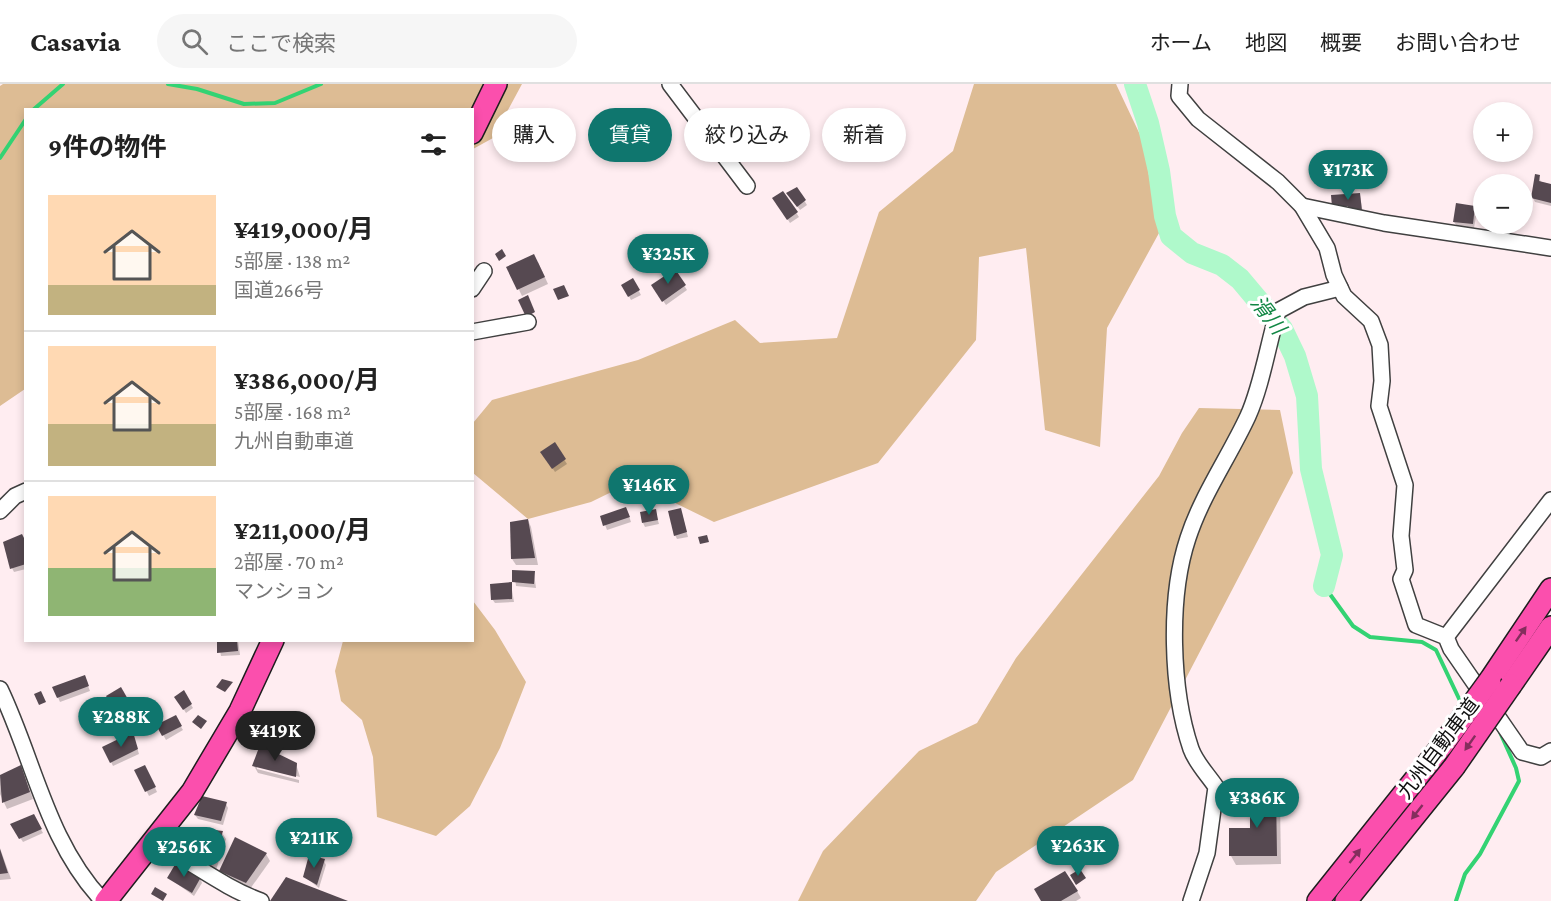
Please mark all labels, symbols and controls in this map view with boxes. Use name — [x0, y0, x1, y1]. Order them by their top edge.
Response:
search box — [157, 14, 577, 68]
icon: search — [178, 25, 211, 58]
text: Casavia — [30, 26, 121, 57]
text: ここで検索 — [226, 31, 336, 56]
text: ホーム — [1150, 31, 1212, 55]
text: 地図 — [1245, 31, 1287, 55]
text: 概要 — [1320, 31, 1362, 55]
text: お問い合わせ — [1395, 31, 1521, 55]
map controls — [1473, 102, 1533, 234]
button: + — [1473, 102, 1533, 162]
chip: 購入 — [492, 108, 576, 162]
chip: 賃貸 — [588, 108, 672, 162]
chip: 絞り込み — [684, 108, 810, 162]
chip: 新着 — [822, 108, 906, 162]
icon: filters — [417, 128, 450, 161]
text: 9件の物件 — [48, 133, 166, 162]
pin: ¥173K — [1306, 150, 1390, 201]
text: ¥173K — [1323, 158, 1373, 180]
button: − — [1473, 174, 1533, 234]
text: ¥419,000/月 — [234, 215, 374, 244]
icon: home — [96, 219, 168, 291]
pin: ¥325K — [626, 234, 710, 285]
text: ¥325K — [641, 242, 695, 264]
text: 5部屋 · 138 m² — [234, 250, 350, 272]
text: 国道266号 — [234, 279, 324, 301]
water label: 滑川 — [1246, 291, 1291, 341]
text: ¥386,000/月 — [234, 366, 380, 395]
icon: home — [96, 370, 168, 442]
text: 5部屋 · 168 m² — [234, 401, 351, 423]
text: 九州自動車道 — [234, 430, 354, 452]
pin: ¥146K — [607, 465, 691, 516]
text: ¥146K — [622, 473, 676, 495]
text: ¥211,000/月 — [234, 516, 371, 545]
icon: home — [96, 520, 168, 592]
text: 2部屋 · 70 m² — [234, 551, 344, 573]
text: マンション — [234, 580, 334, 602]
one-way arrow — [1515, 627, 1527, 643]
street label: 九州自動車道 — [1393, 693, 1483, 803]
pin: ¥288K — [79, 697, 163, 748]
text: ¥288K — [92, 705, 150, 727]
pin: ¥419K — [233, 711, 317, 762]
text: ¥419K — [249, 719, 301, 741]
one-way arrow — [1465, 735, 1476, 751]
pin: ¥386K — [1215, 778, 1299, 829]
text: ¥386K — [1229, 786, 1285, 808]
one-way arrow — [1412, 805, 1424, 820]
pin: ¥211K — [272, 818, 356, 869]
text: ¥211K — [289, 826, 339, 848]
pin: ¥263K — [1036, 826, 1120, 877]
pin: ¥256K — [142, 827, 226, 878]
text: ¥263K — [1051, 834, 1105, 856]
text: ¥256K — [157, 835, 211, 857]
one-way arrow — [1349, 848, 1362, 864]

